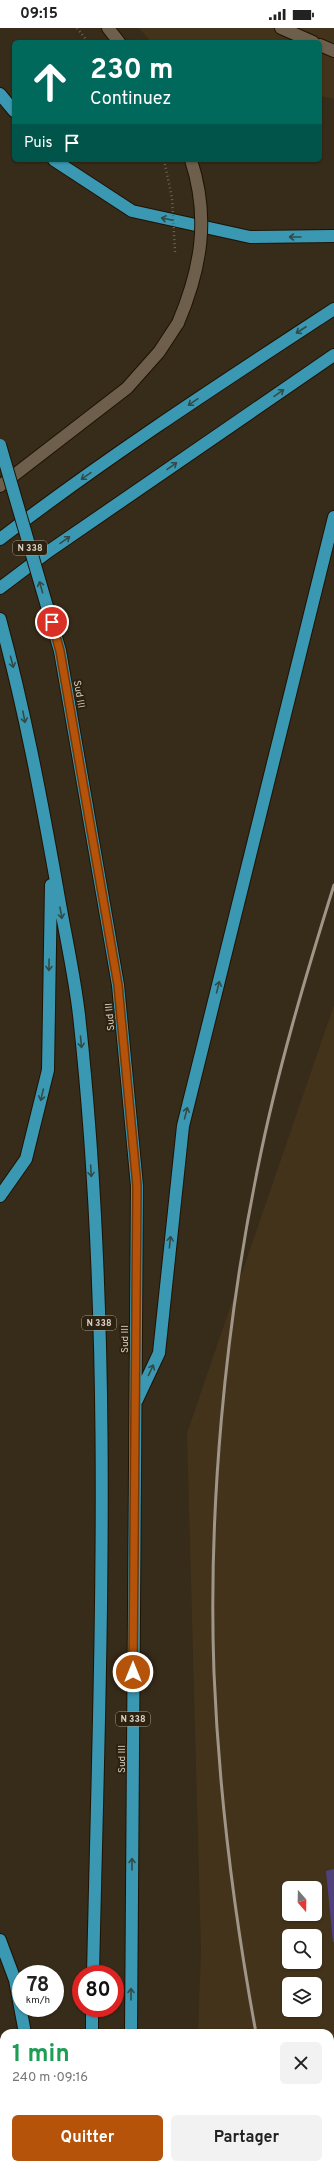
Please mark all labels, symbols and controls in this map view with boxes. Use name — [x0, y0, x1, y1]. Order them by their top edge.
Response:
text: 09:15 — [20, 5, 58, 24]
text: 230 m — [90, 53, 173, 89]
icon: ahead — [24, 56, 76, 108]
text: Continuez — [90, 88, 171, 111]
icon: arrive — [61, 132, 83, 154]
text: Puis — [24, 134, 53, 153]
one-way arrow — [161, 214, 174, 222]
one-way arrow — [289, 233, 302, 241]
one-way arrow — [295, 327, 307, 335]
one-way arrow — [274, 389, 285, 397]
one-way arrow — [187, 398, 198, 406]
one-way arrow — [167, 462, 178, 470]
one-way arrow — [81, 472, 92, 480]
one-way arrow — [60, 536, 71, 544]
road number: N 338 — [13, 541, 47, 555]
one-way arrow — [37, 580, 45, 593]
pin — [35, 605, 69, 639]
icon: arrive — [41, 611, 63, 633]
one-way arrow — [9, 655, 16, 668]
street label: Sud III — [70, 679, 87, 709]
one-way arrow — [20, 710, 28, 723]
one-way arrow — [58, 906, 66, 919]
one-way arrow — [46, 958, 53, 971]
one-way arrow — [214, 981, 222, 994]
street label: Sud III — [103, 1002, 118, 1031]
one-way arrow — [78, 1035, 85, 1048]
one-way arrow — [37, 1088, 45, 1101]
one-way arrow — [183, 1107, 191, 1120]
one-way arrow — [87, 1164, 95, 1177]
one-way arrow — [167, 1236, 174, 1249]
road number: N 338 — [82, 1316, 116, 1330]
street label: Sud III — [119, 1325, 132, 1353]
one-way arrow — [148, 1364, 156, 1376]
position arrow — [112, 1651, 154, 1693]
road number: N 338 — [116, 1712, 150, 1726]
street label: Sud III — [116, 1745, 129, 1773]
one-way arrow — [128, 1858, 136, 1871]
north arrow — [282, 1881, 322, 1921]
map controls — [282, 1881, 322, 2017]
button: search — [282, 1929, 322, 1969]
speed limit sign: 80 — [72, 1965, 124, 2017]
text: 78 — [27, 1973, 49, 1999]
button: layers — [282, 1977, 322, 2017]
one-way arrow — [127, 1988, 135, 2001]
text: km/h — [26, 1994, 50, 2007]
text: 1 min — [12, 2040, 70, 2070]
button: close — [280, 2042, 322, 2084]
text: 240 m · 09:16 — [12, 2070, 88, 2086]
button: Quitter — [12, 2115, 163, 2161]
button: Partager — [171, 2115, 322, 2161]

